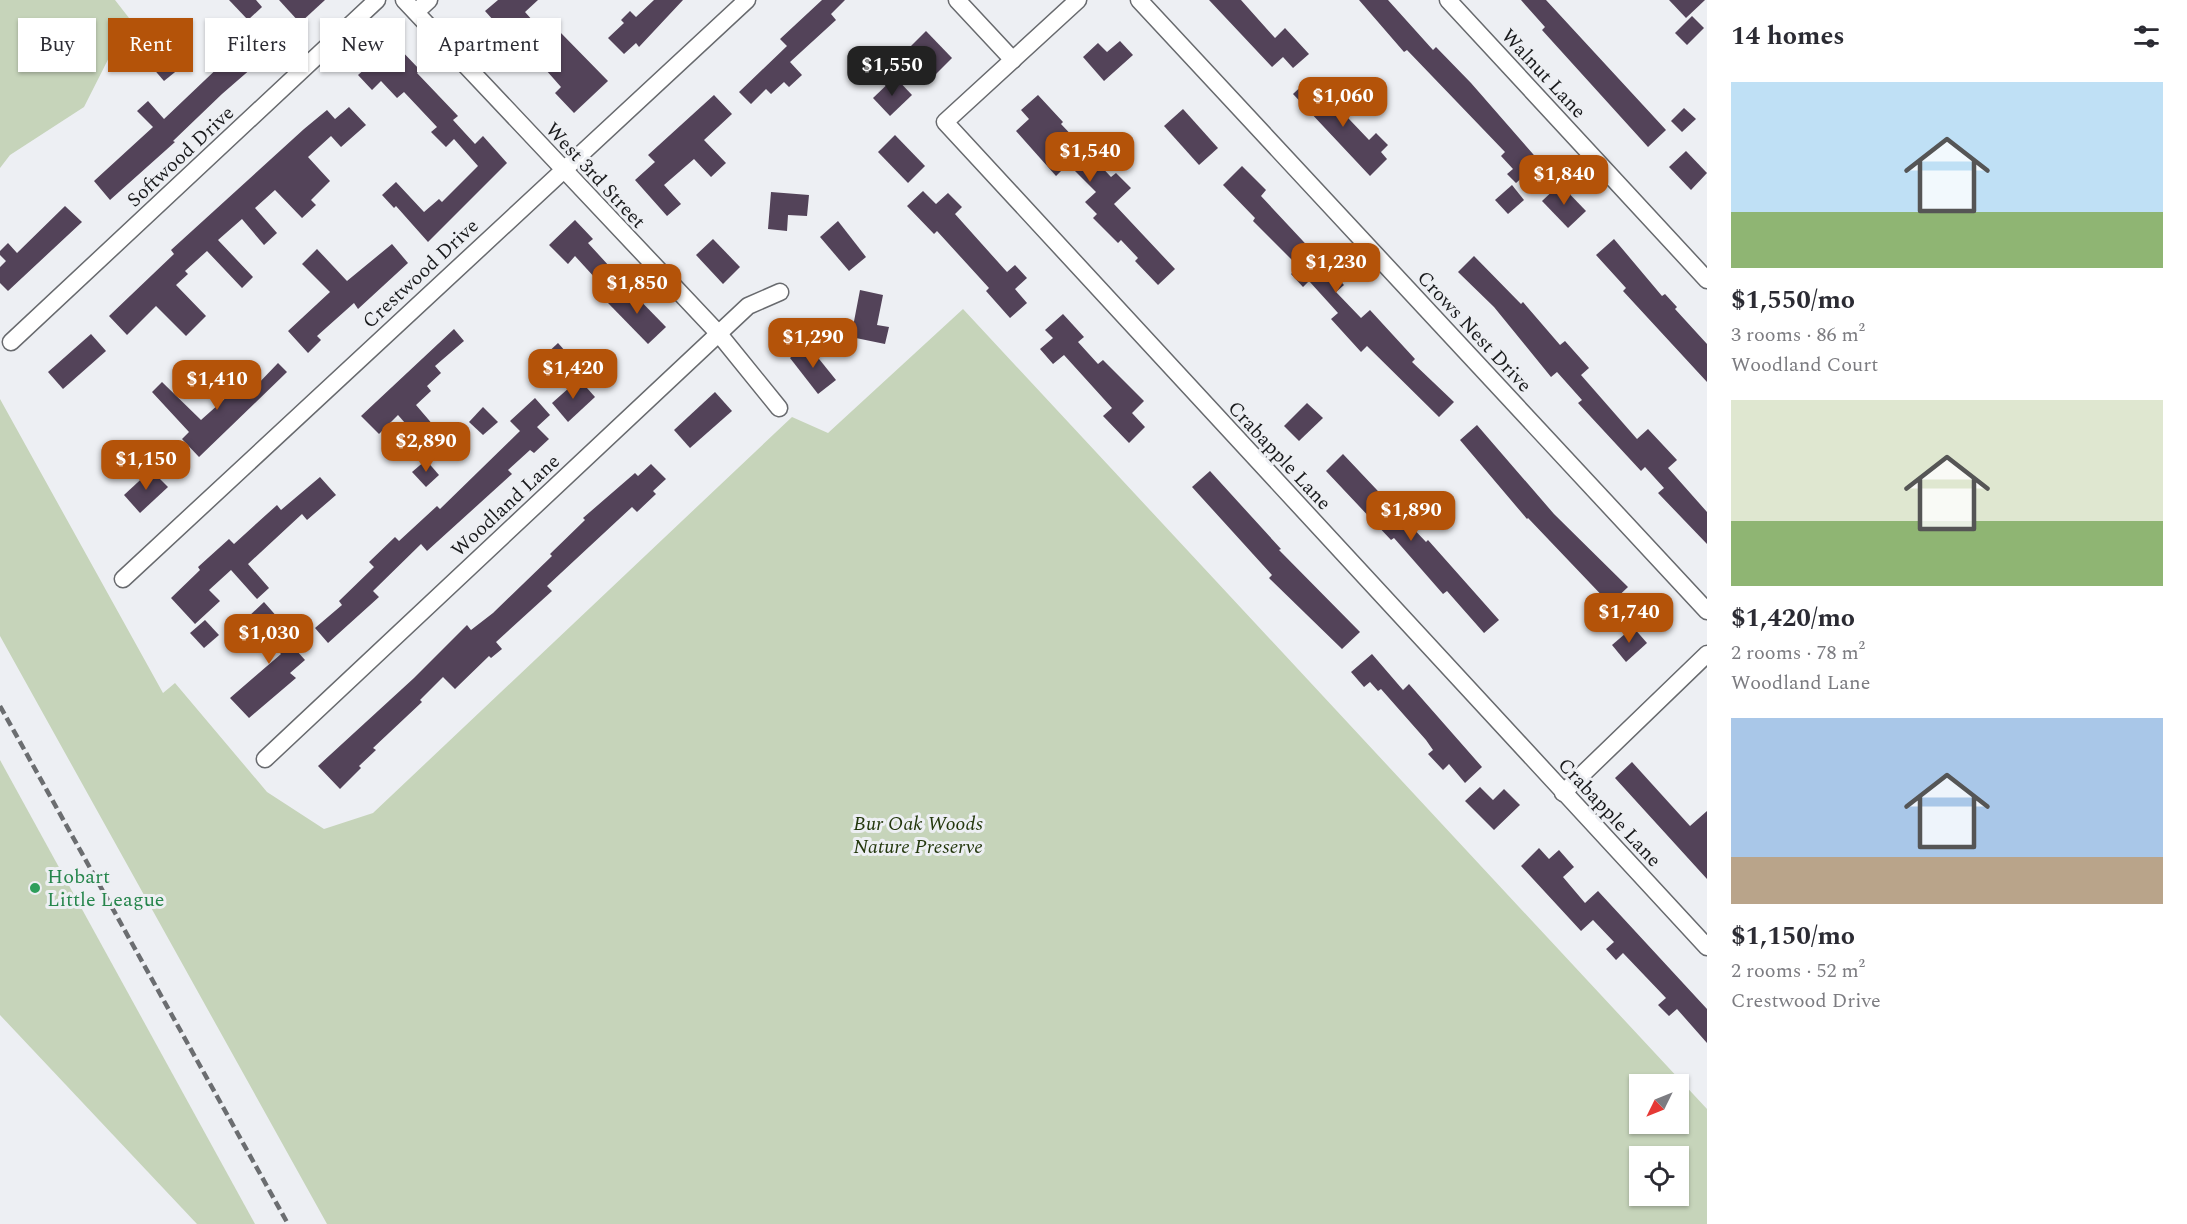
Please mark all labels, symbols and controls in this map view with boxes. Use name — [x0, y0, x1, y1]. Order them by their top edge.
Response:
text: 14 homes — [1731, 16, 1845, 56]
chip: Buy — [18, 18, 96, 72]
chip: Rent — [108, 18, 193, 72]
chip: Filters — [205, 18, 308, 72]
chip: New — [320, 18, 405, 72]
chip: Apartment — [417, 18, 561, 72]
icon: filters — [2130, 20, 2163, 53]
street label: Walnut Lane — [1494, 22, 1593, 125]
pin: $1,550 — [843, 46, 941, 97]
text: $1,550 — [861, 50, 923, 80]
pin: $1,060 — [1294, 77, 1392, 128]
text: $1,060 — [1312, 81, 1374, 111]
street label: Softwood Drive — [120, 99, 241, 215]
street label: West 3rd Street — [538, 116, 653, 236]
icon: home — [1893, 121, 2001, 229]
pin: $1,540 — [1041, 132, 1139, 183]
text: $1,540 — [1059, 136, 1121, 166]
pin: $1,840 — [1515, 155, 1613, 206]
text: $1,840 — [1533, 159, 1595, 189]
street label: Crestwood Drive — [356, 212, 486, 336]
pin: $1,230 — [1287, 243, 1385, 294]
text: $1,230 — [1305, 247, 1367, 277]
pin: $1,850 — [588, 264, 686, 315]
street label: Crows Nest Drive — [1410, 264, 1539, 399]
text: $1,850 — [606, 268, 668, 298]
text: $1,550/mo — [1731, 280, 1855, 320]
pin: $1,290 — [764, 318, 862, 369]
text: 3 rooms · 86 m² — [1731, 320, 1865, 350]
text: $1,290 — [782, 322, 844, 352]
pin: $1,420 — [524, 349, 622, 400]
text: Woodland Court — [1731, 350, 1878, 380]
text: $1,420 — [542, 353, 604, 383]
pin: $1,410 — [168, 360, 266, 411]
text: $1,410 — [186, 364, 248, 394]
street label: Crabapple Lane — [1220, 394, 1338, 517]
pin: $2,890 — [377, 422, 475, 473]
text: $2,890 — [395, 426, 457, 456]
icon: home — [1893, 439, 2001, 547]
pin: $1,150 — [97, 440, 195, 491]
text: $1,150 — [115, 444, 177, 474]
street label: Woodland Lane — [444, 447, 567, 564]
pin: $1,890 — [1362, 491, 1460, 542]
text: $1,890 — [1380, 495, 1442, 525]
pin: $1,740 — [1580, 593, 1678, 644]
text: $1,740 — [1598, 597, 1660, 627]
text: $1,420/mo — [1731, 598, 1855, 638]
pin: $1,030 — [220, 614, 318, 665]
text: $1,030 — [238, 618, 300, 648]
text: 2 rooms · 78 m² — [1731, 638, 1865, 668]
text: Woodland Lane — [1731, 668, 1870, 698]
street label: Crabapple Lane — [1550, 751, 1668, 874]
icon: home — [1893, 757, 2001, 865]
park label: Bur Oak Woods Nature Preserve — [853, 809, 983, 862]
place label: Hobart Little League — [47, 862, 165, 915]
marker: Hobart Little League — [28, 881, 42, 895]
text: $1,150/mo — [1731, 916, 1855, 956]
text: 2 rooms · 52 m² — [1731, 956, 1865, 986]
text: Crestwood Drive — [1731, 986, 1881, 1016]
north arrow — [1629, 1074, 1689, 1134]
map controls — [1629, 1074, 1689, 1206]
button: locate — [1629, 1146, 1689, 1206]

